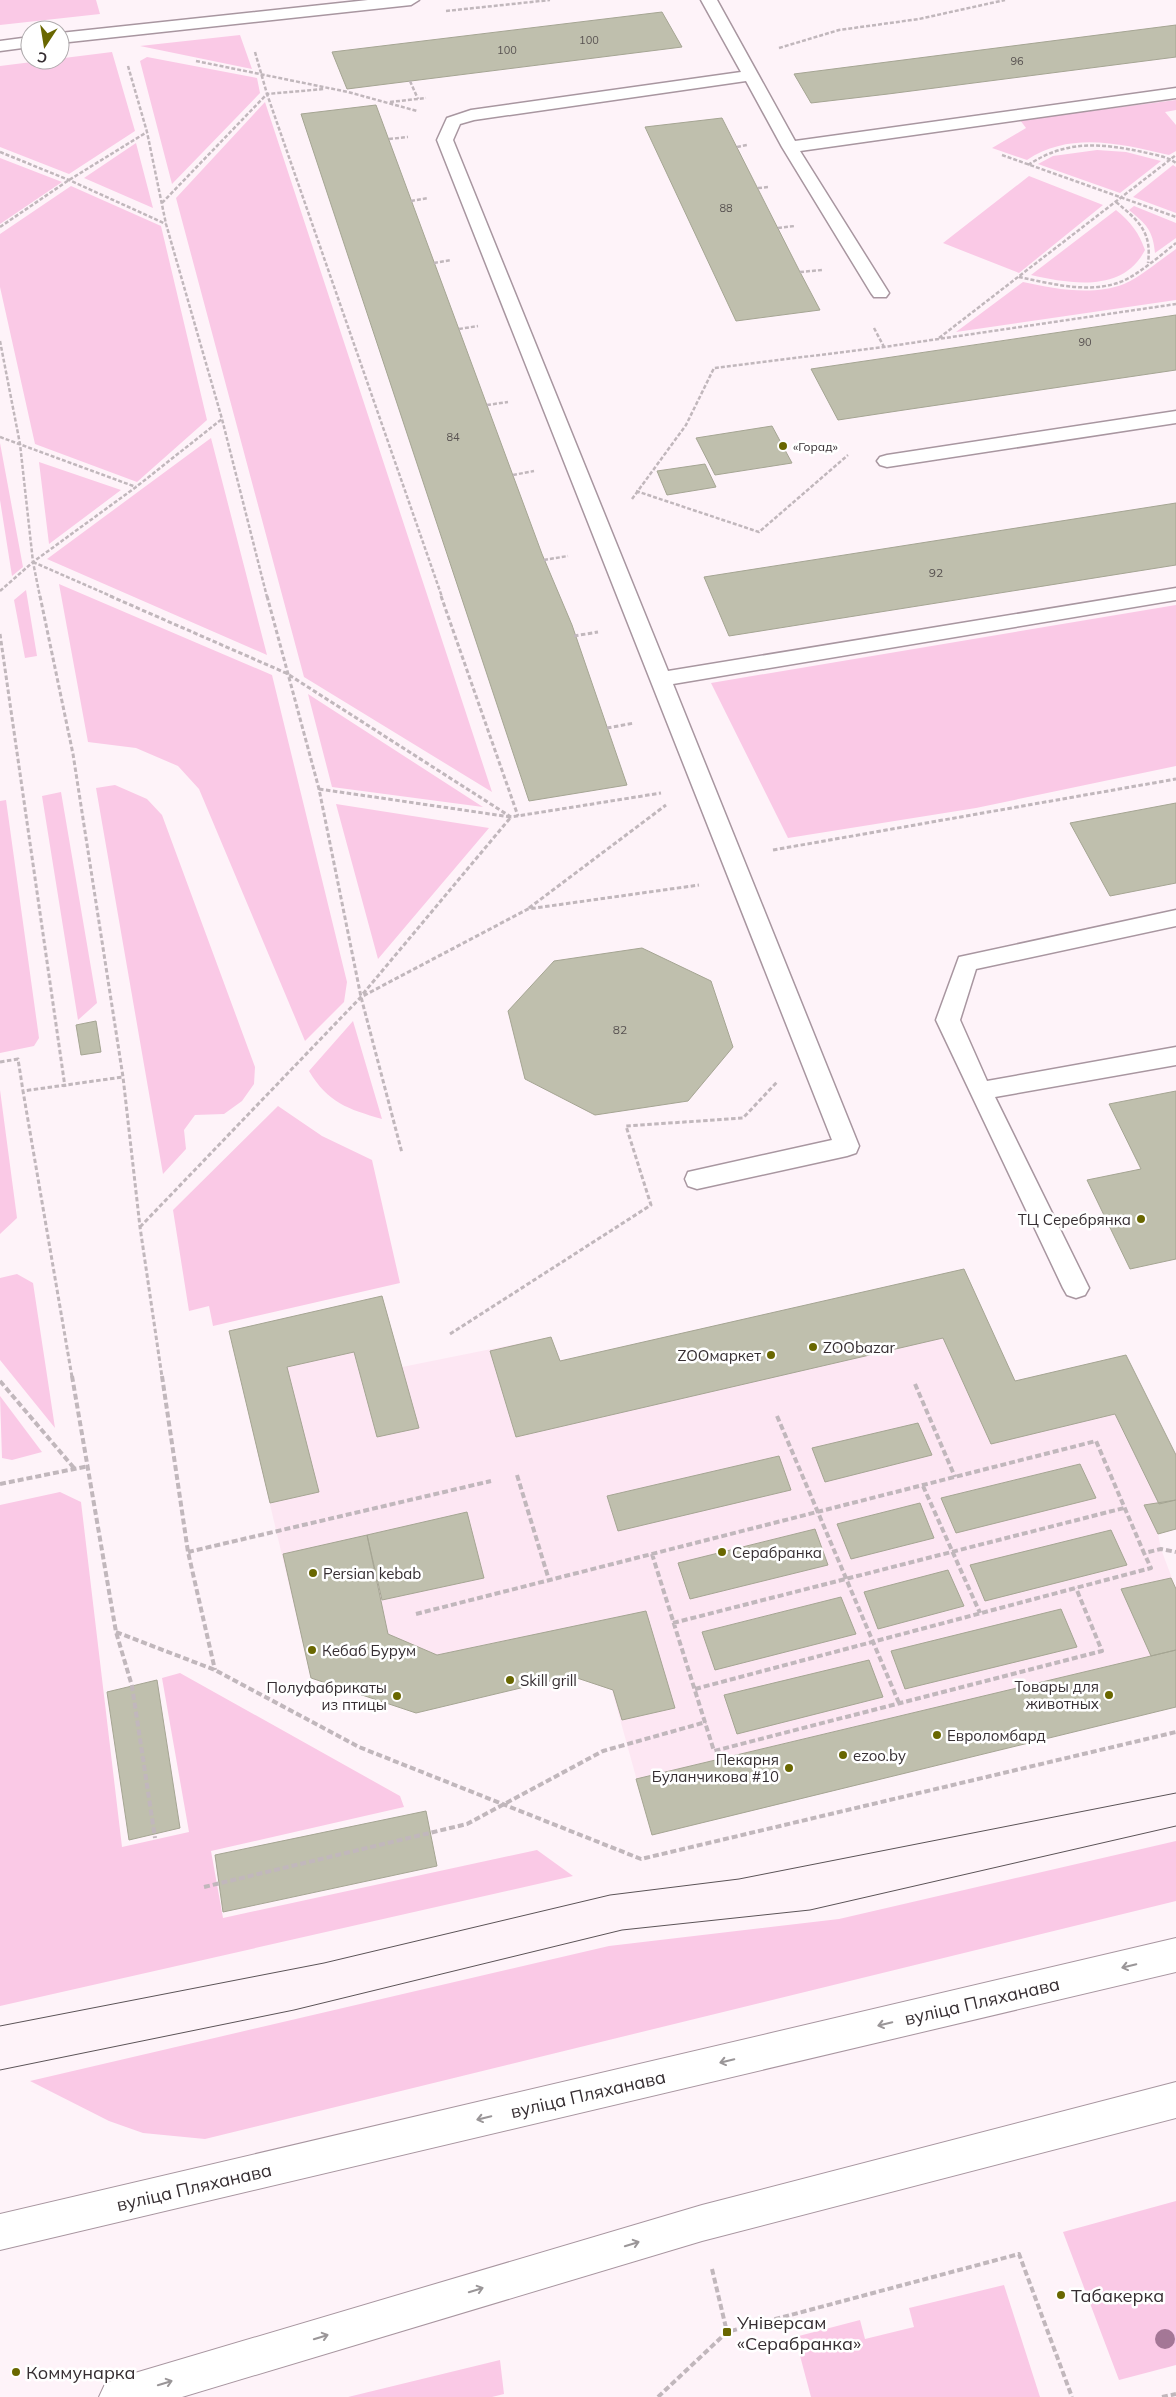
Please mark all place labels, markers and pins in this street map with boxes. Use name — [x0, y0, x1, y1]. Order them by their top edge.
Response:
place label: «Горад» — [793, 439, 838, 454]
marker: «Горад» — [777, 440, 789, 452]
place label: ТЦ Серебрянка — [1018, 1210, 1131, 1229]
marker: ТЦ Серебрянка — [1135, 1213, 1147, 1225]
place label: ZOObazar — [823, 1338, 896, 1357]
marker: ZOObazar — [807, 1341, 819, 1353]
place label: ZOOмаркет — [678, 1346, 761, 1365]
marker: ZOOмаркет — [765, 1349, 777, 1361]
place label: Серабранка — [732, 1543, 822, 1562]
marker: Серабранка — [716, 1546, 728, 1558]
place label: Persian kebab — [323, 1564, 421, 1583]
marker: Persian kebab — [307, 1567, 319, 1579]
place label: Кебаб Бурум — [322, 1641, 416, 1660]
marker: Кебаб Бурум — [306, 1644, 318, 1656]
place label: Skill grill — [520, 1671, 577, 1690]
marker: Skill grill — [504, 1674, 516, 1686]
place label: Товары для животных — [1014, 1677, 1099, 1713]
place label: Полуфабрикаты из птицы — [267, 1678, 387, 1714]
marker: Товары для животных — [1103, 1689, 1115, 1701]
marker: Полуфабрикаты из птицы — [391, 1690, 403, 1702]
place label: Евроломбард — [947, 1726, 1046, 1745]
marker: Евроломбард — [931, 1729, 943, 1741]
place label: ezoo.by — [853, 1746, 906, 1765]
marker: ezoo.by — [837, 1749, 849, 1761]
place label: Пекарня Буланчикова #10 — [652, 1750, 779, 1786]
marker: Пекарня Буланчикова #10 — [783, 1762, 795, 1774]
place label: Табакерка — [1071, 2284, 1164, 2307]
marker: Табакерка — [1055, 2289, 1067, 2301]
place label: Універсам «Серабранка» — [736, 2311, 861, 2355]
marker: Універсам «Серабранка» — [721, 2326, 733, 2338]
place label: Коммунарка — [26, 2361, 136, 2384]
marker: Коммунарка — [10, 2366, 22, 2378]

